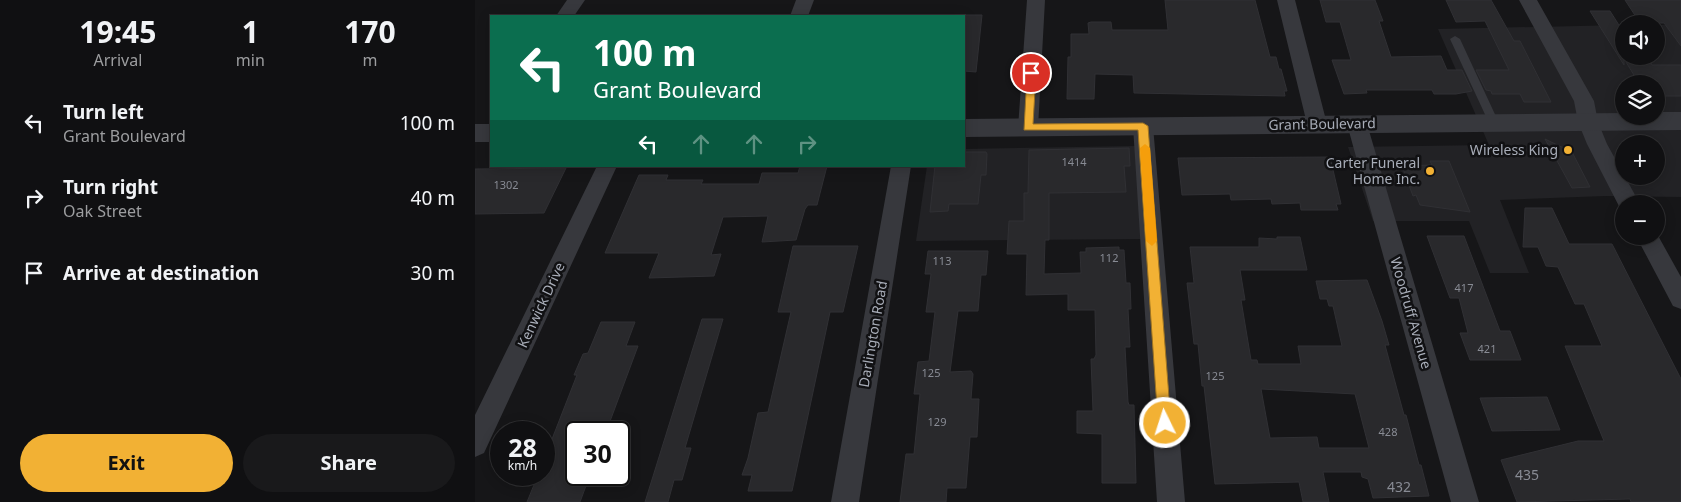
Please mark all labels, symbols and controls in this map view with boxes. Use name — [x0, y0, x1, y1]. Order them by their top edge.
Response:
text: 19:45 — [79, 11, 156, 52]
text: 1 — [242, 11, 259, 52]
text: 170 — [344, 11, 396, 52]
map controls — [1615, 15, 1665, 245]
button: sound — [1615, 15, 1665, 65]
text: 100 m — [593, 29, 696, 76]
icon: left — [510, 35, 575, 100]
text: Arrival — [93, 49, 142, 71]
text: min — [236, 49, 265, 71]
text: m — [362, 49, 377, 71]
pin — [1010, 52, 1052, 94]
icon: arrive — [1017, 59, 1045, 87]
text: Grant Boulevard — [593, 74, 762, 104]
button: layers — [1615, 75, 1665, 125]
text: Turn left — [63, 99, 144, 125]
icon: left — [20, 109, 48, 137]
text: 100 m — [400, 110, 455, 136]
street label: Grant Boulevard — [1268, 113, 1376, 134]
text: Grant Boulevard — [63, 125, 186, 147]
icon: left — [634, 130, 662, 158]
icon: ahead — [687, 130, 715, 158]
icon: ahead — [740, 130, 768, 158]
icon: right — [793, 130, 821, 158]
button: + — [1615, 135, 1665, 185]
place label: Wireless King — [1470, 140, 1558, 159]
marker: Wireless King — [1562, 144, 1574, 156]
place label: Carter Funeral Home Inc. — [1326, 153, 1420, 188]
house number: 1414 — [1061, 154, 1087, 169]
marker: Carter Funeral Home Inc. — [1424, 165, 1436, 177]
text: Turn right — [63, 174, 158, 200]
house number: 1302 — [493, 177, 519, 192]
icon: right — [20, 184, 48, 212]
text: 40 m — [411, 185, 455, 211]
button: − — [1615, 195, 1665, 245]
text: Oak Street — [63, 200, 142, 222]
house number: 112 — [1100, 250, 1118, 265]
house number: 113 — [933, 253, 951, 268]
street label: Woodruff Avenue — [1386, 255, 1437, 371]
icon: arrive — [20, 259, 48, 287]
street label: Kenwick Drive — [512, 259, 569, 351]
text: Arrive at destination — [63, 260, 259, 286]
text: 30 m — [411, 260, 455, 286]
street label: Darlington Road — [854, 279, 891, 389]
house number: 417 — [1455, 280, 1473, 295]
house number: 421 — [1478, 341, 1496, 356]
house number: 125 — [922, 365, 940, 380]
house number: 125 — [1206, 368, 1224, 383]
position arrow — [1138, 396, 1190, 448]
house number: 129 — [928, 414, 946, 429]
speed limit sign: 30 — [565, 421, 630, 486]
house number: 428 — [1379, 424, 1397, 439]
text: 28 — [508, 430, 537, 464]
button: Exit — [20, 434, 233, 492]
button: Share — [243, 434, 455, 492]
text: km/h — [508, 457, 537, 474]
house number: 435 — [1515, 465, 1539, 484]
house number: 432 — [1387, 477, 1411, 496]

